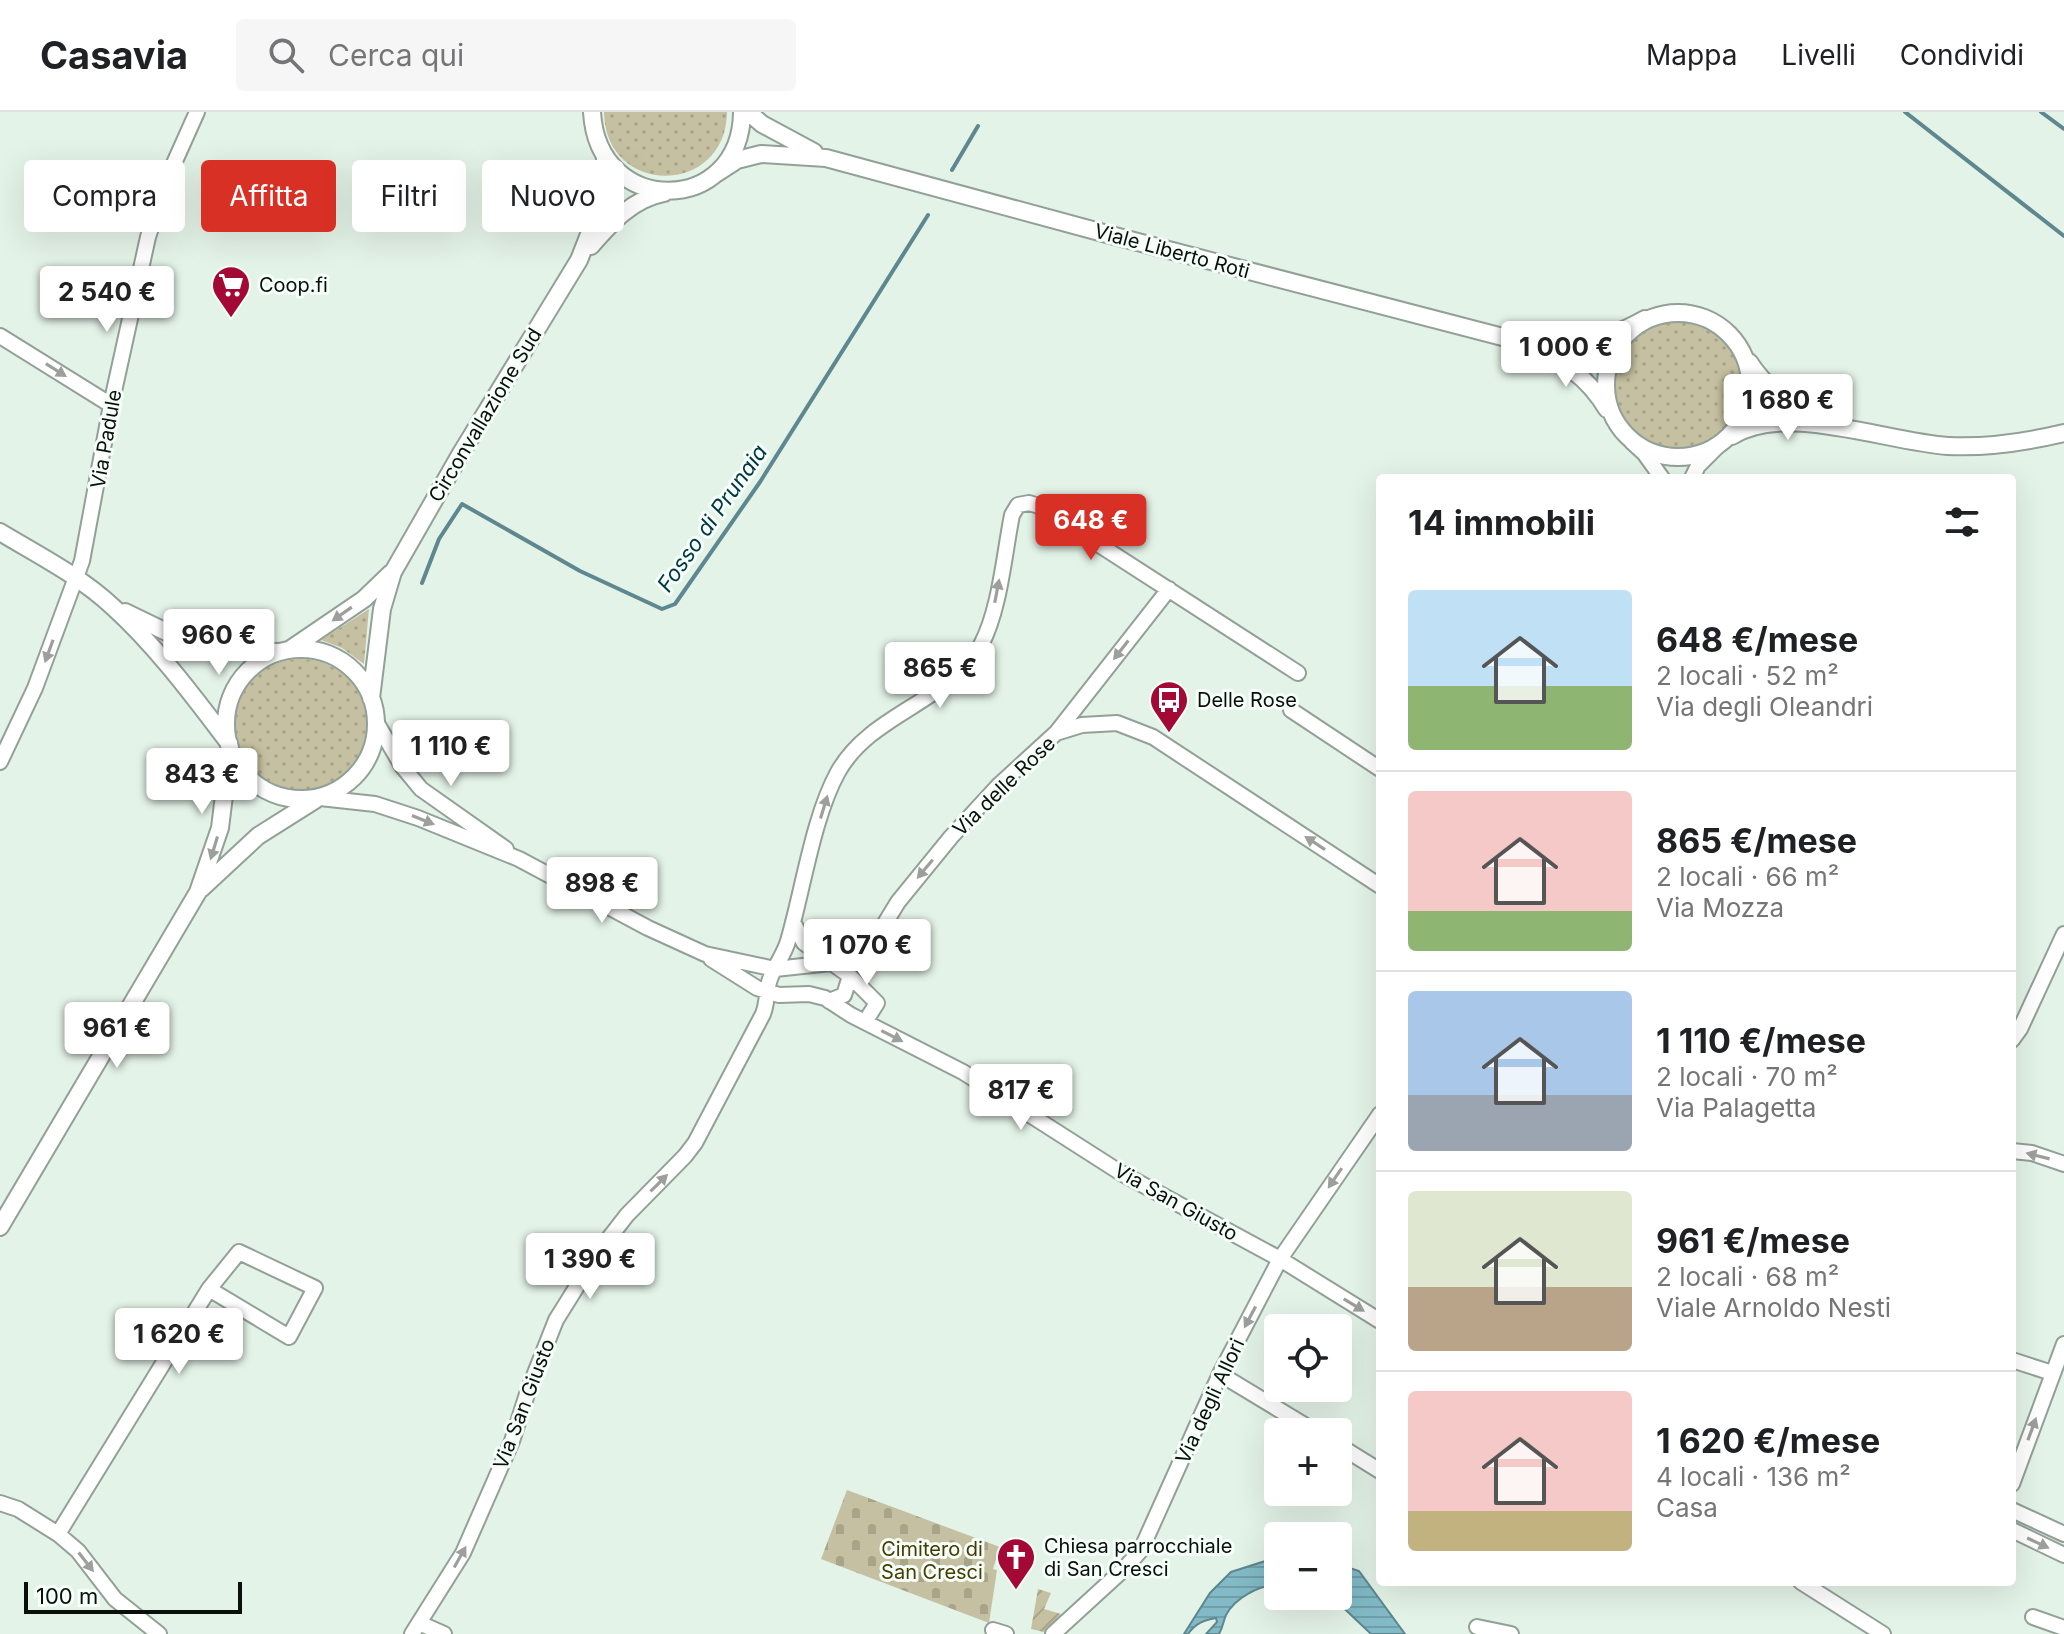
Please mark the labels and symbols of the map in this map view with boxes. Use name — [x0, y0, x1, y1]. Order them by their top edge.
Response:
street label: Viale Liberto Roti — [1092, 219, 1252, 283]
supermarket icon: Coop.fi — [210, 264, 252, 319]
pin: 2 540 € — [33, 266, 181, 334]
place label: Coop.fi — [259, 273, 328, 297]
pin: 1 000 € — [1492, 321, 1640, 389]
street label: Circonvallazione Sud — [424, 324, 546, 506]
one-way arrow — [45, 363, 67, 377]
pin: 1 680 € — [1714, 374, 1862, 442]
street label: Via Padule — [85, 388, 127, 490]
water label: Fosso di Prunaia — [652, 439, 772, 597]
pin: 648 € — [1035, 494, 1147, 562]
one-way arrow — [991, 578, 1004, 603]
one-way arrow — [332, 606, 353, 622]
pin: 960 € — [163, 609, 275, 677]
one-way arrow — [42, 639, 55, 663]
one-way arrow — [1113, 640, 1129, 660]
pin: 865 € — [884, 642, 996, 710]
bus stop icon: Delle Rose — [1148, 679, 1190, 734]
place label: Delle Rose — [1197, 688, 1297, 712]
pin: 1 110 € — [377, 720, 525, 788]
street label: Via delle Rose — [948, 731, 1060, 841]
pin: 843 € — [146, 748, 258, 816]
one-way arrow — [818, 795, 830, 819]
one-way arrow — [411, 814, 435, 827]
one-way arrow — [207, 836, 219, 860]
one-way arrow — [1304, 836, 1325, 851]
pin: 898 € — [546, 857, 658, 925]
one-way arrow — [916, 859, 934, 879]
pin: 1 070 € — [793, 919, 941, 987]
pin: 961 € — [61, 1002, 173, 1070]
one-way arrow — [881, 1030, 904, 1043]
pin: 817 € — [965, 1064, 1077, 1132]
one-way arrow — [2026, 1149, 2051, 1161]
street label: Via San Giusto — [1110, 1158, 1242, 1246]
one-way arrow — [1328, 1168, 1343, 1189]
one-way arrow — [649, 1174, 668, 1193]
pin: 1 390 € — [516, 1233, 664, 1301]
one-way arrow — [1343, 1298, 1365, 1312]
one-way arrow — [1243, 1305, 1256, 1328]
pin: 1 620 € — [105, 1308, 253, 1376]
street label: Via degli Allori — [1171, 1335, 1249, 1467]
street label: Via San Giusto — [488, 1336, 560, 1472]
one-way arrow — [2027, 1417, 2039, 1441]
place label: Chiesa parrocchiale di San Cresci — [1044, 1534, 1232, 1581]
church icon: Chiesa parrocchiale di San Cresci — [995, 1536, 1037, 1591]
one-way arrow — [2026, 1536, 2050, 1550]
park label: Cimitero di San Cresci — [881, 1537, 983, 1584]
one-way arrow — [453, 1546, 467, 1568]
one-way arrow — [78, 1552, 94, 1572]
scale bar — [24, 1578, 242, 1614]

